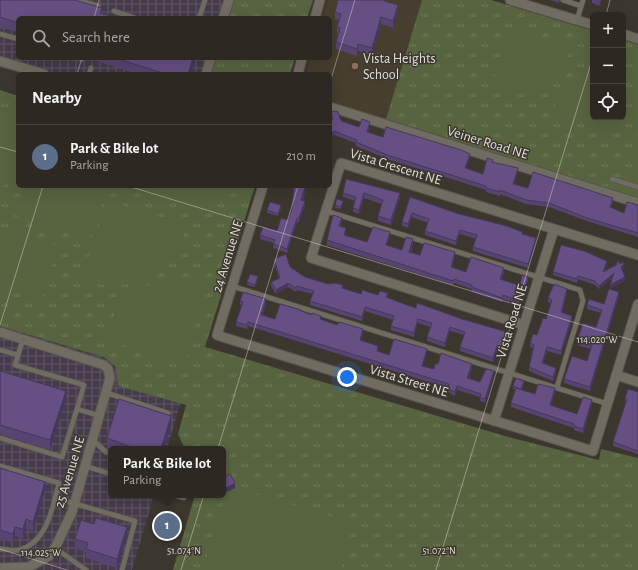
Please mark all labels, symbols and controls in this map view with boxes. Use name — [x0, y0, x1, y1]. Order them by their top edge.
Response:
map controls — [590, 12, 626, 120]
button: + — [590, 12, 626, 48]
search box — [16, 16, 332, 60]
icon: search — [30, 27, 52, 49]
text: Search here — [62, 30, 130, 45]
button: − — [590, 48, 626, 84]
place label: Vista Heights School — [363, 52, 436, 82]
marker: Vista Heights School — [350, 61, 360, 71]
button: locate — [590, 84, 626, 120]
text: Nearby — [32, 89, 82, 106]
street label: Veiner Road NE — [445, 124, 530, 162]
text: Park & Bike lot — [70, 141, 158, 156]
street label: Vista Crescent NE — [348, 146, 443, 188]
text: 1 — [43, 150, 47, 163]
text: 210 m — [286, 150, 316, 163]
text: Parking — [70, 159, 109, 172]
street label: 24 Avenue NE — [210, 218, 246, 294]
street label: Vista Road NE — [494, 283, 530, 360]
text: 114.020°W — [576, 335, 618, 345]
street label: Vista Street NE — [368, 362, 450, 400]
your location — [337, 367, 357, 387]
street label: 25 Avenue NE — [52, 435, 88, 510]
popup — [108, 446, 226, 498]
text: Park & Bike lot — [123, 456, 211, 471]
text: Parking — [123, 474, 161, 487]
pin: 1 — [154, 511, 180, 541]
text: 51.074°N — [167, 546, 201, 556]
text: 51.072°N — [422, 546, 456, 556]
text: 114.025°W — [21, 548, 61, 558]

